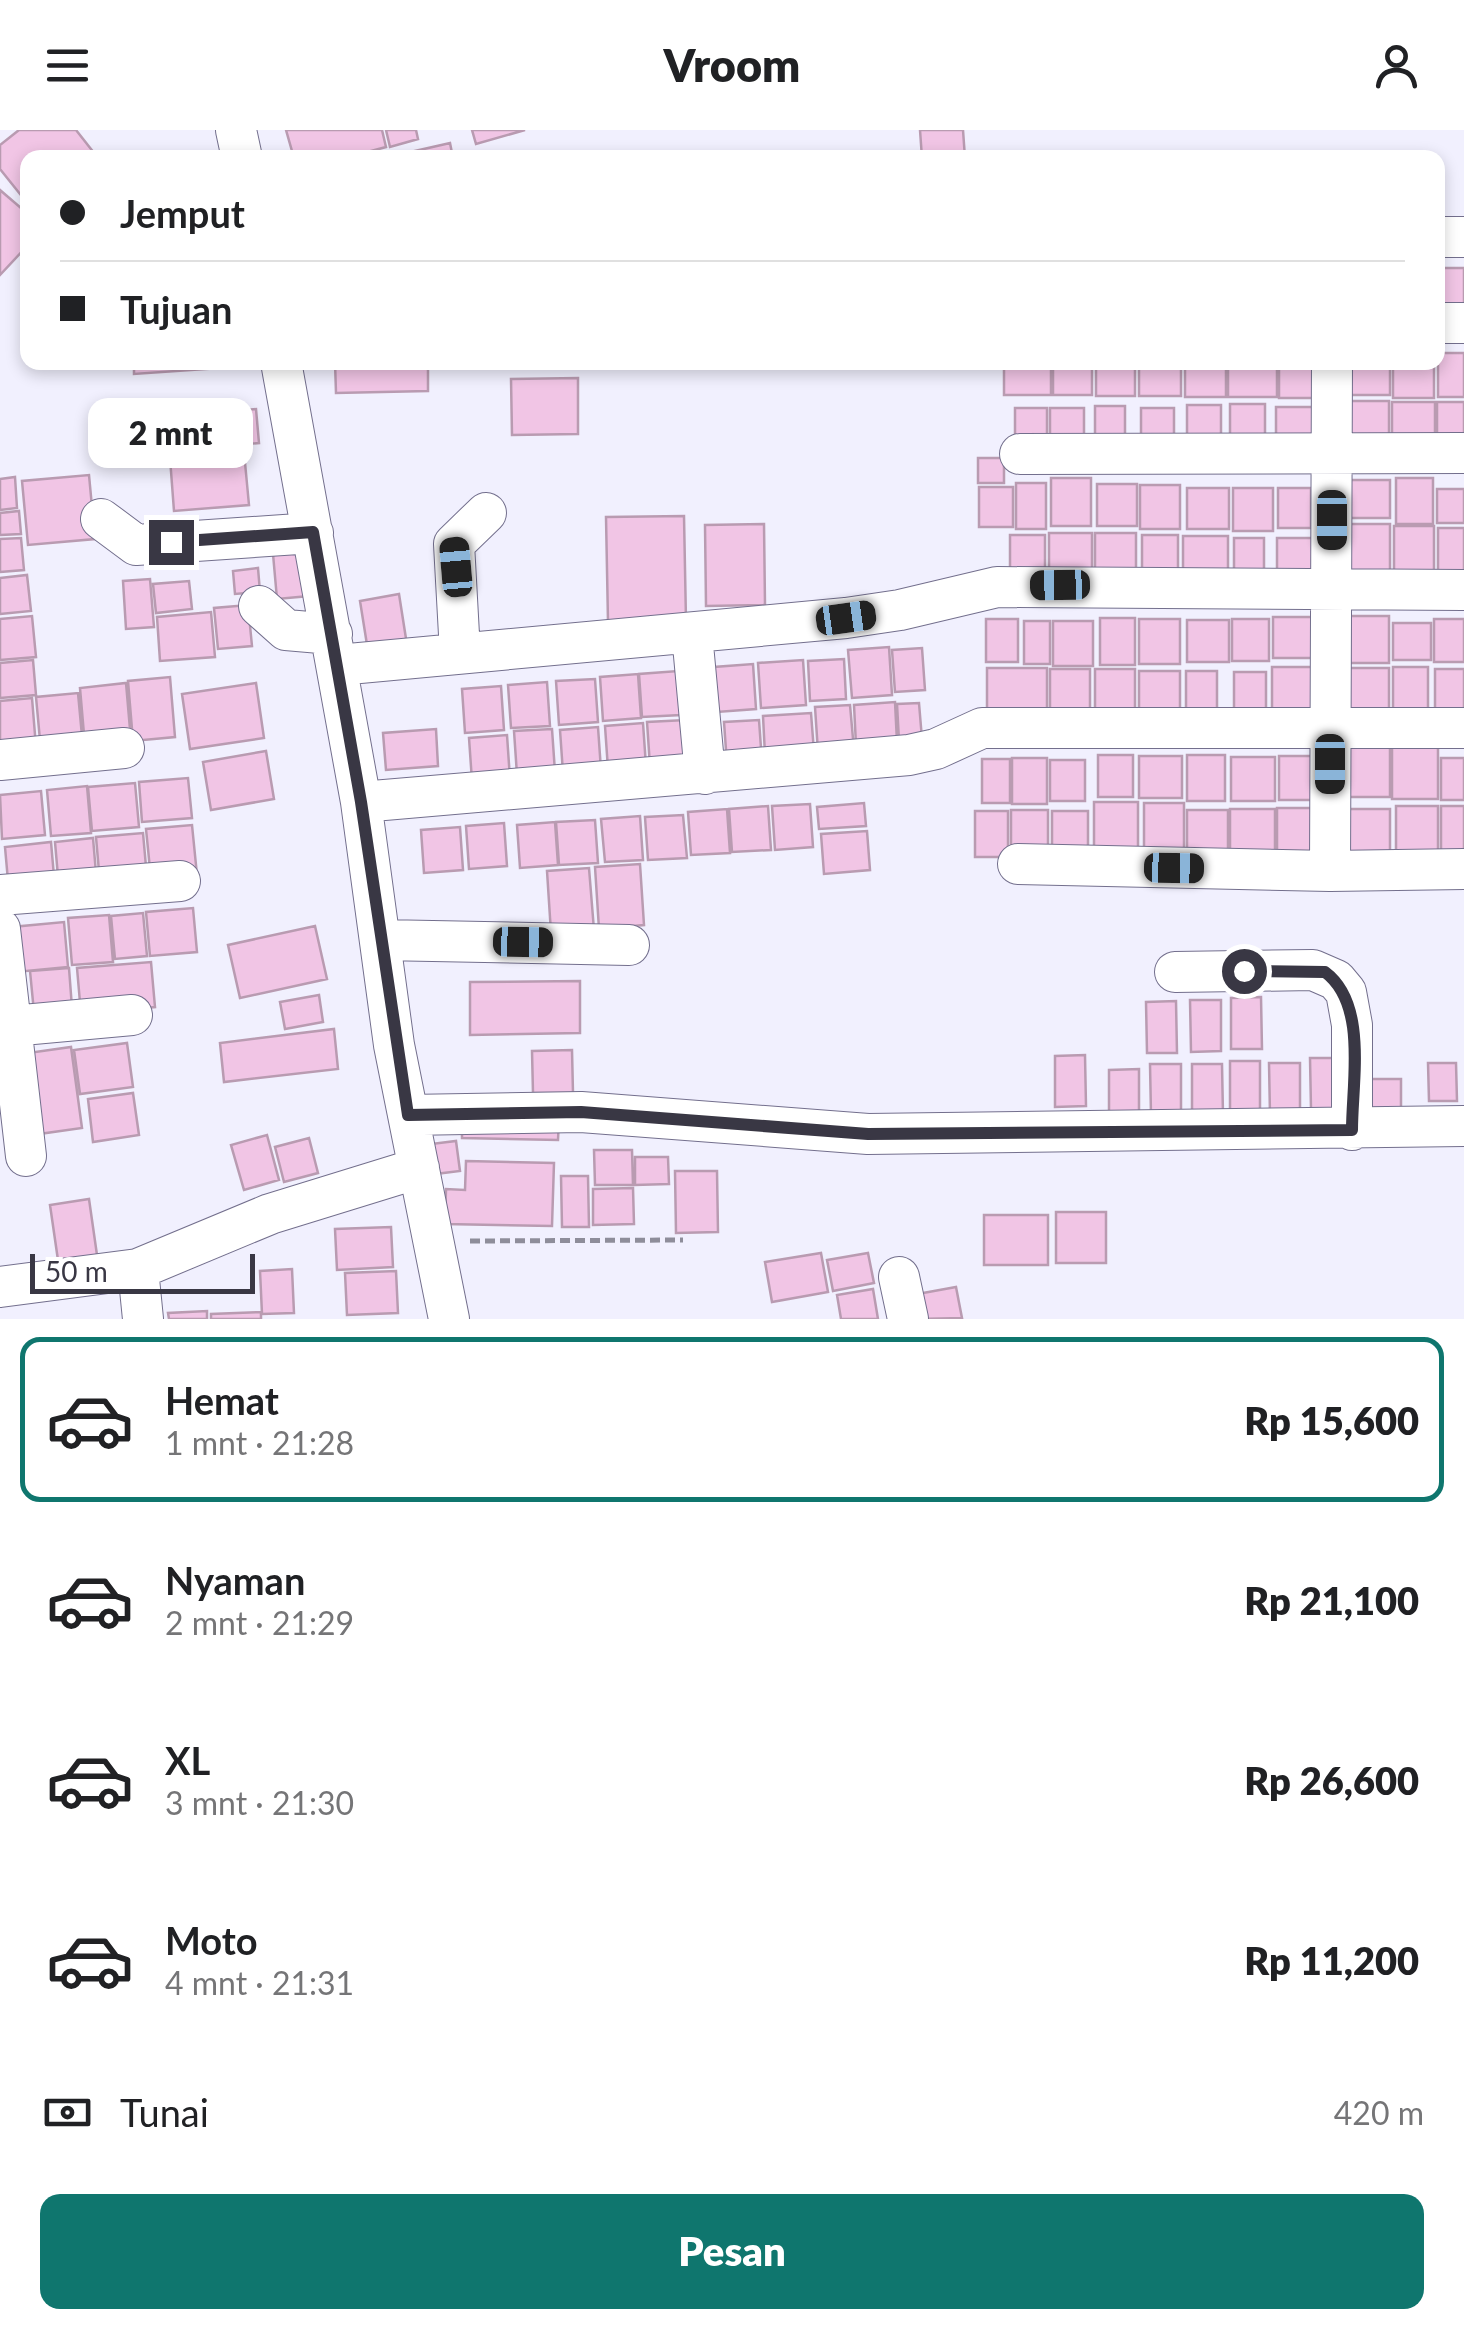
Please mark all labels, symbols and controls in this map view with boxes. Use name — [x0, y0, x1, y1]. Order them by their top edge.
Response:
icon: menu — [40, 38, 95, 93]
text: Vroom — [664, 38, 800, 92]
icon: person — [1369, 38, 1424, 93]
text: Jemput — [120, 190, 245, 236]
text: Tujuan — [120, 286, 233, 332]
callout: 2 mnt — [89, 397, 254, 467]
text: 2 mnt — [129, 413, 212, 452]
car — [1317, 490, 1347, 550]
route end — [149, 520, 194, 565]
car — [438, 536, 474, 598]
car — [1030, 569, 1090, 601]
car — [814, 599, 878, 637]
car — [1315, 734, 1345, 794]
car — [1144, 852, 1204, 884]
car — [493, 926, 553, 958]
route start — [1222, 949, 1267, 994]
scale bar — [30, 1249, 255, 1294]
text: 50 m — [45, 1254, 108, 1288]
icon: car — [45, 1375, 135, 1465]
text: Hemat — [165, 1377, 279, 1423]
text: Rp 15,600 — [1244, 1397, 1419, 1443]
text: 1 mnt · 21:28 — [165, 1423, 354, 1462]
icon: car — [45, 1555, 135, 1645]
text: Nyaman — [165, 1557, 305, 1603]
text: Rp 21,100 — [1244, 1577, 1419, 1623]
text: 2 mnt · 21:29 — [165, 1603, 354, 1642]
icon: car — [45, 1735, 135, 1825]
text: XL — [165, 1737, 210, 1783]
text: Rp 26,600 — [1244, 1757, 1419, 1803]
text: 3 mnt · 21:30 — [165, 1783, 354, 1822]
icon: car — [45, 1915, 135, 2005]
text: Moto — [165, 1917, 258, 1963]
text: Rp 11,200 — [1244, 1937, 1419, 1983]
text: 4 mnt · 21:31 — [165, 1963, 354, 2002]
icon: cash — [40, 2085, 95, 2140]
text: Tunai — [120, 2089, 209, 2135]
text: 420 m — [1334, 2093, 1424, 2132]
button: Pesan — [40, 2194, 1424, 2309]

